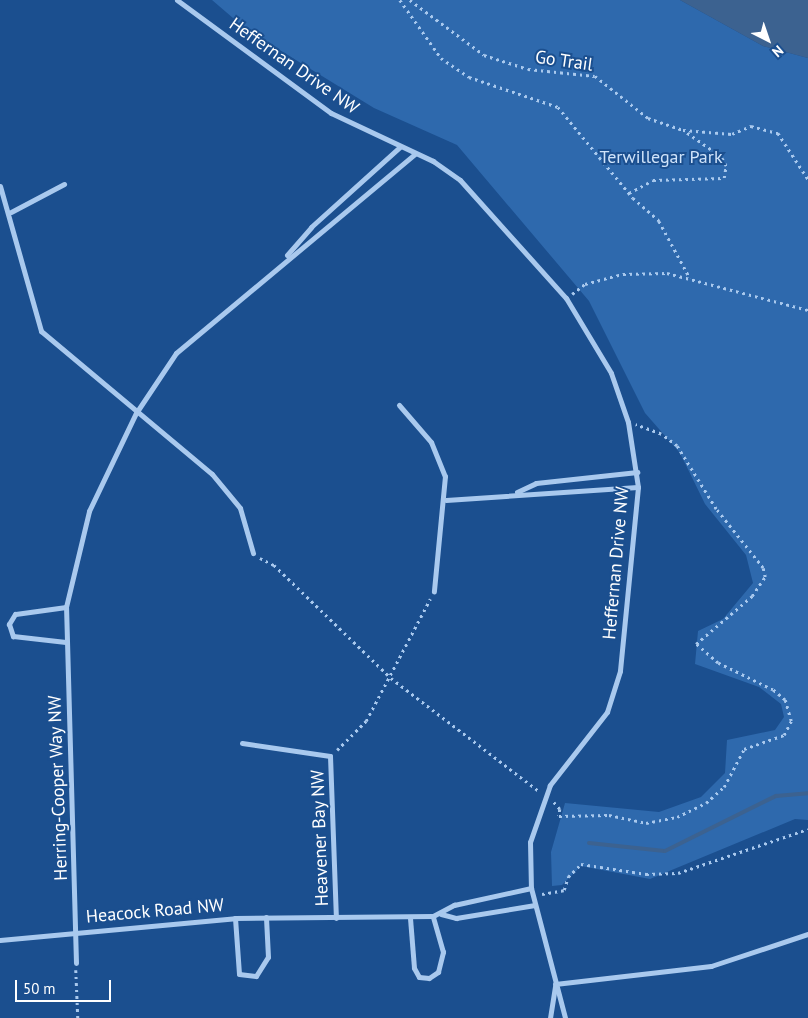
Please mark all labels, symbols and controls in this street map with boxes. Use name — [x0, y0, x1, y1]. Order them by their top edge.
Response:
street label: Heffernan Drive NW — [225, 13, 363, 119]
north arrow — [743, 15, 793, 65]
text: N — [768, 42, 787, 61]
street label: Go Trail — [533, 46, 595, 76]
park label: Terwillegar Park — [599, 146, 723, 168]
street label: Heffernan Drive NW — [599, 486, 633, 640]
street label: Herring-Cooper Way NW — [44, 695, 72, 881]
street label: Heavener Bay NW — [307, 769, 333, 907]
street label: Heacock Road NW — [85, 894, 225, 928]
scale bar — [18, 970, 114, 1002]
text: 50 m — [23, 979, 56, 998]

